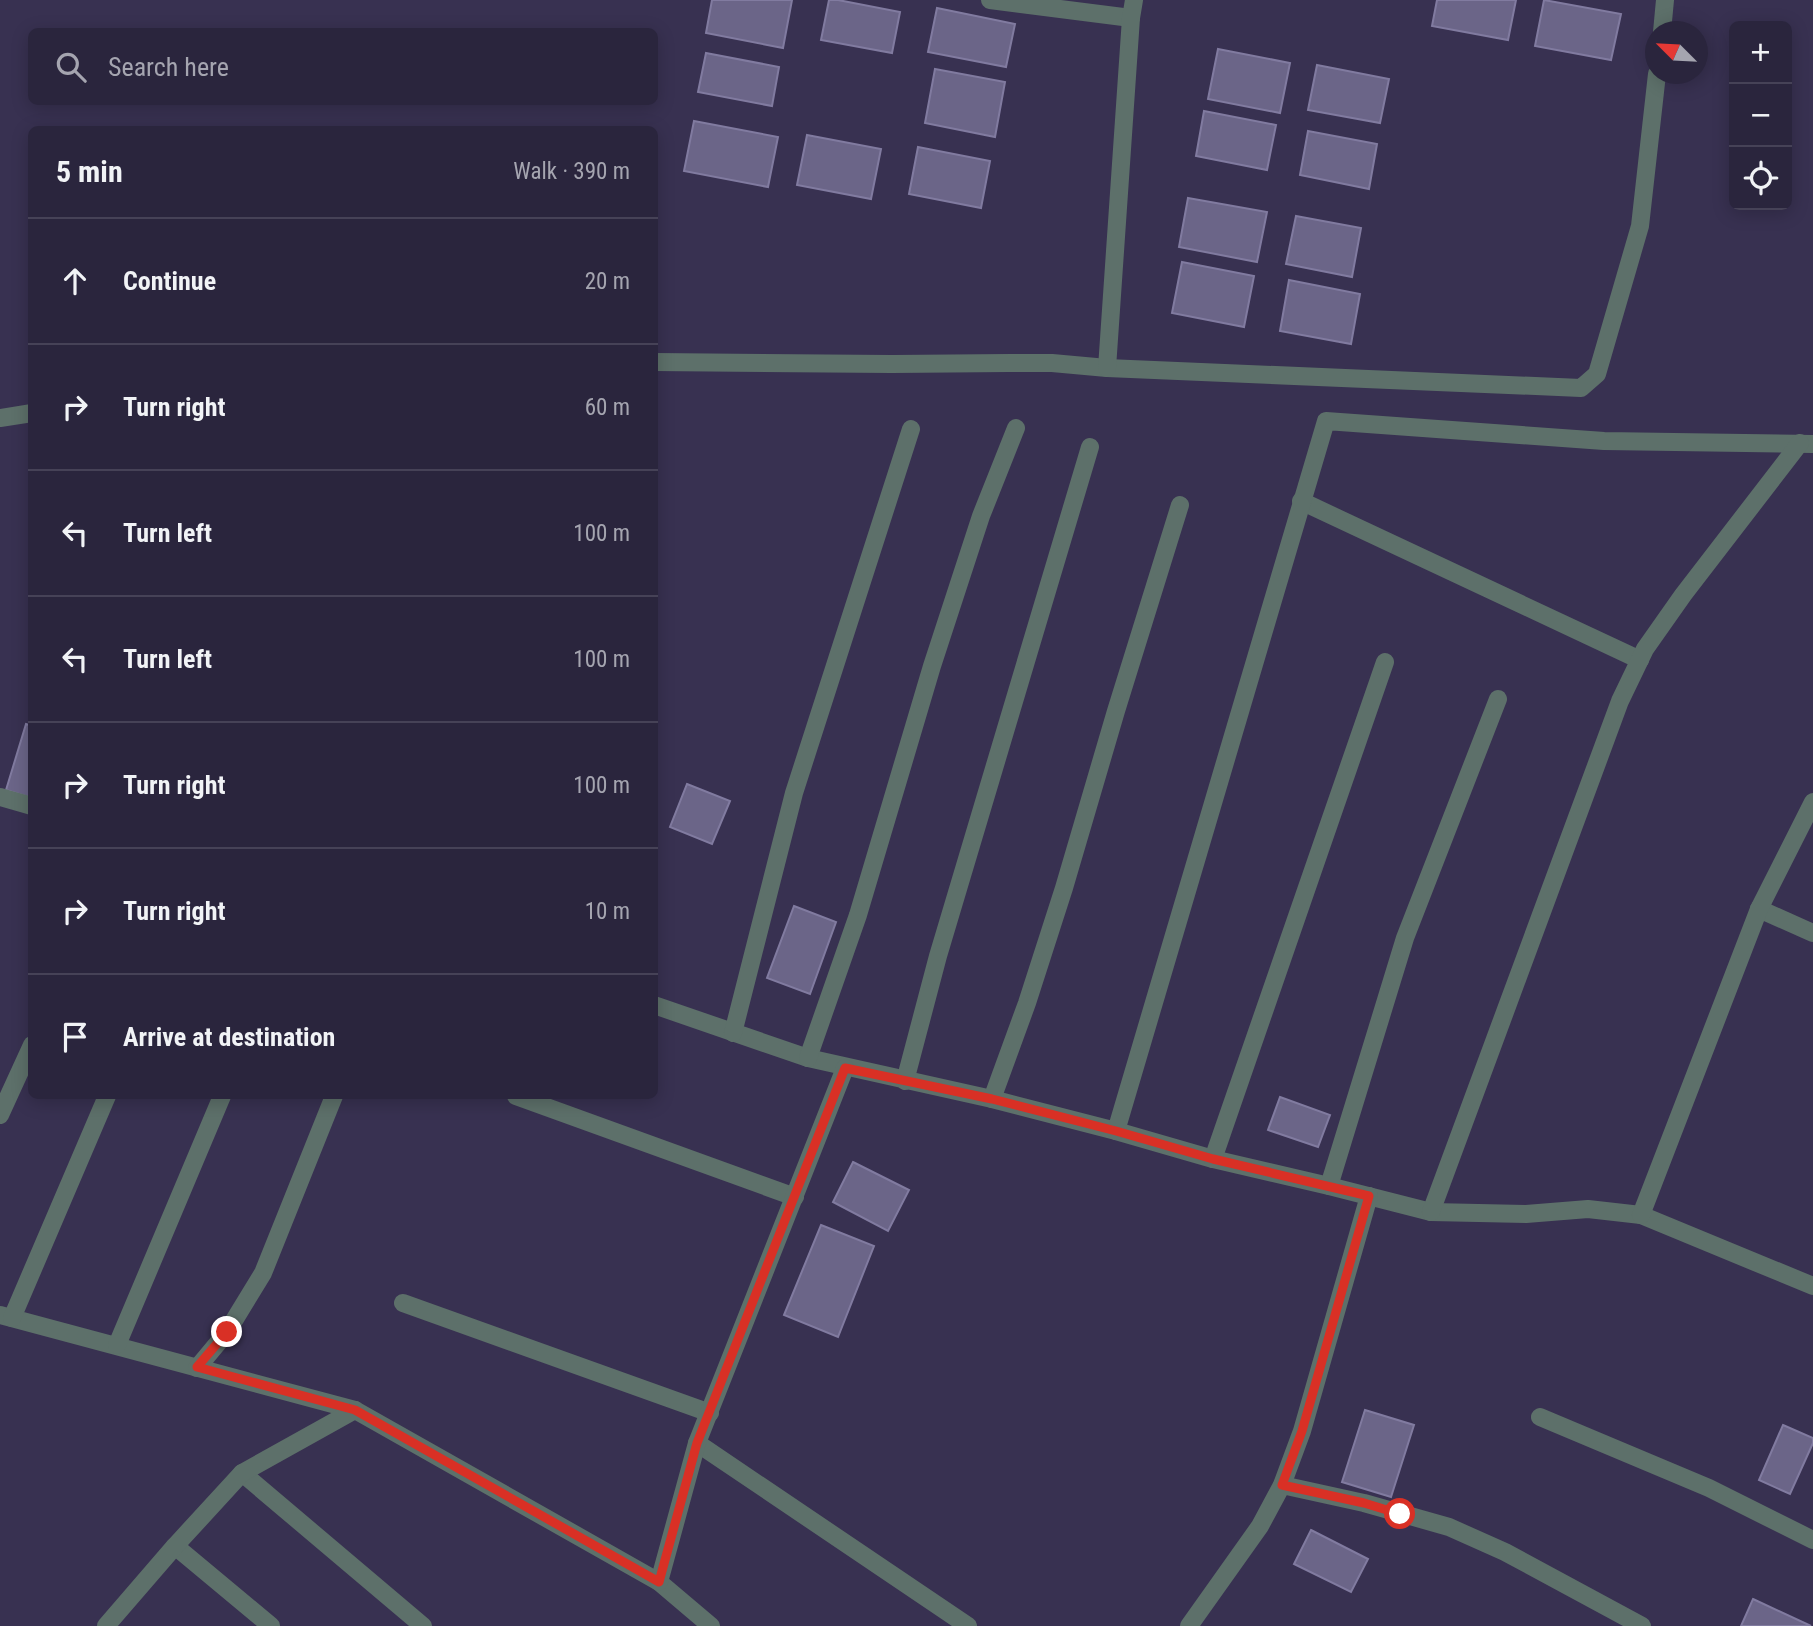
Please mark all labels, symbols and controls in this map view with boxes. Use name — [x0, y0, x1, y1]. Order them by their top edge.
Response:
north arrow — [1645, 21, 1708, 84]
map controls — [1729, 21, 1792, 210]
button: + — [1729, 21, 1792, 84]
search box — [28, 28, 658, 105]
icon: search — [52, 48, 90, 86]
text: Search here — [108, 52, 229, 82]
button: − — [1729, 84, 1792, 147]
button: locate — [1729, 147, 1792, 210]
text: 5 min — [56, 154, 123, 189]
text: Walk · 390 m — [513, 158, 630, 185]
icon: ahead — [56, 262, 94, 300]
text: Continue — [123, 266, 216, 296]
text: 20 m — [585, 268, 630, 295]
icon: right — [56, 388, 94, 426]
text: Turn right — [123, 392, 225, 422]
text: 60 m — [585, 394, 630, 421]
icon: left — [56, 514, 94, 552]
text: Turn left — [123, 518, 212, 548]
text: 100 m — [573, 520, 630, 547]
icon: left — [56, 640, 94, 678]
text: Turn left — [123, 644, 212, 674]
text: 100 m — [573, 646, 630, 673]
icon: right — [56, 766, 94, 804]
text: Turn right — [123, 770, 225, 800]
text: 100 m — [573, 772, 630, 799]
icon: right — [56, 892, 94, 930]
text: Turn right — [123, 896, 225, 926]
text: 10 m — [585, 898, 630, 925]
icon: arrive — [56, 1018, 94, 1056]
text: Arrive at destination — [123, 1022, 335, 1052]
route end — [211, 1316, 242, 1347]
route start — [1384, 1498, 1415, 1529]

